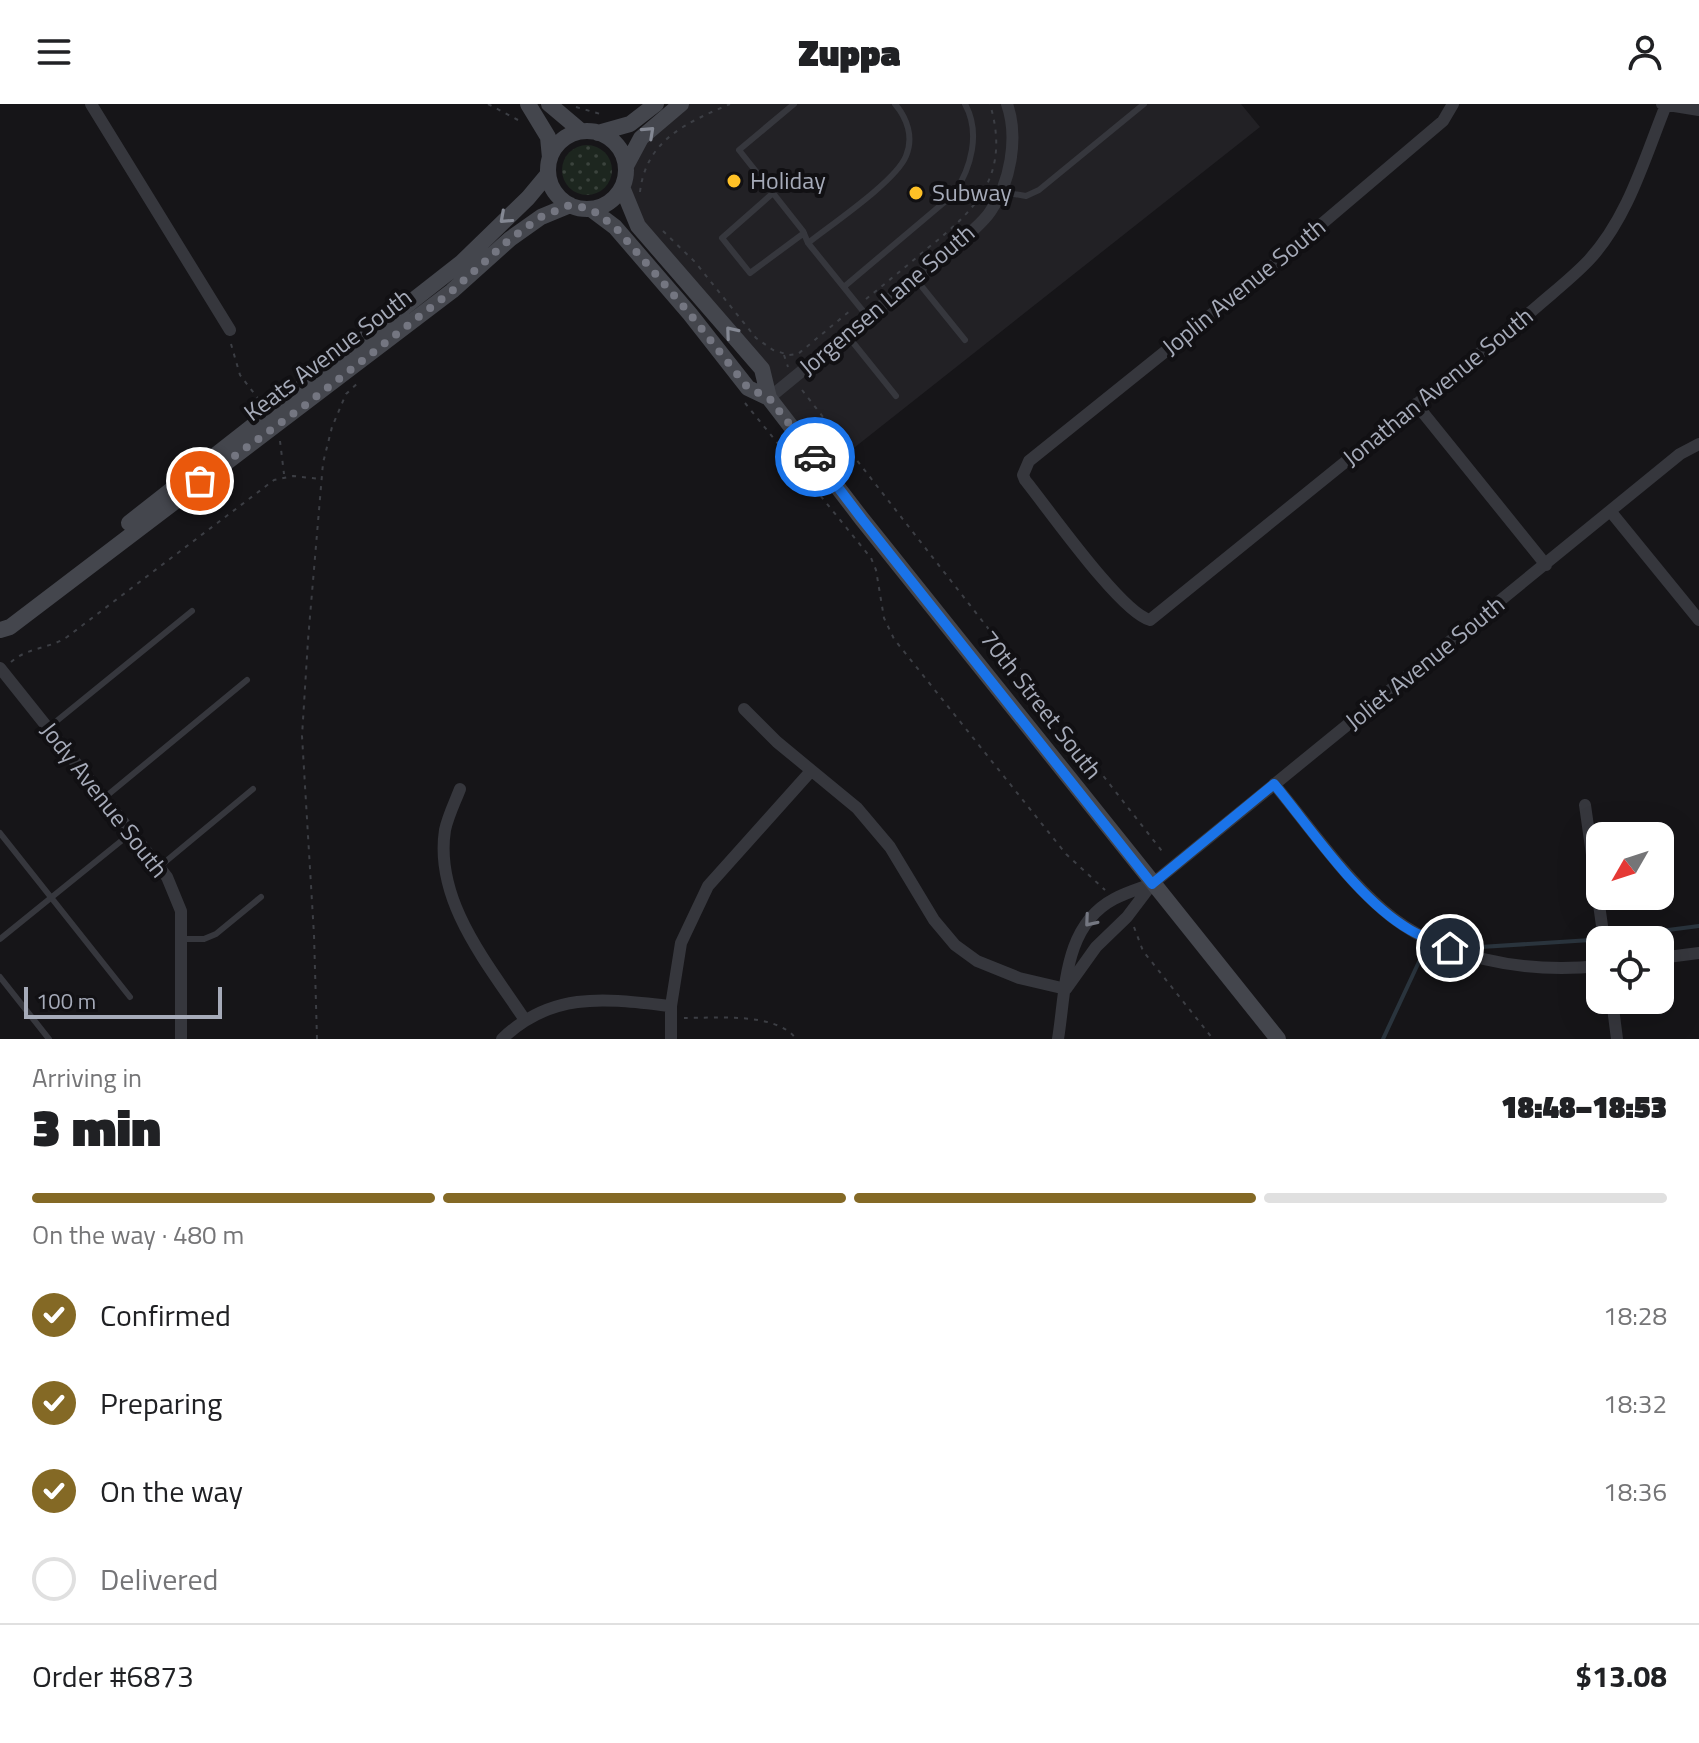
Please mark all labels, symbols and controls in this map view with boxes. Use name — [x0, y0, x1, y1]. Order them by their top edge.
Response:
text: Zuppa — [798, 25, 901, 80]
icon: menu — [32, 30, 76, 74]
icon: person — [1623, 30, 1667, 74]
one-way arrow — [640, 126, 654, 141]
place label: Holiday — [750, 162, 826, 198]
marker: Holiday — [725, 172, 743, 190]
place label: Subway — [932, 174, 1012, 210]
marker: Subway — [907, 184, 925, 202]
one-way arrow — [500, 209, 515, 223]
street label: Joplin Avenue South — [1154, 209, 1333, 364]
street label: Jorgensen Lane South — [791, 215, 982, 384]
street label: Keats Avenue South — [236, 279, 419, 429]
street label: Jonathan Avenue South — [1334, 298, 1540, 474]
one-way arrow — [726, 327, 741, 341]
courier — [775, 417, 855, 497]
icon: car — [793, 435, 837, 479]
pin — [166, 447, 234, 515]
icon: bag — [178, 459, 222, 503]
street label: Joliet Avenue South — [1337, 587, 1512, 738]
street label: 70th Street South — [972, 622, 1111, 787]
street label: Jody Avenue South — [32, 714, 177, 885]
north arrow — [1586, 822, 1674, 910]
map controls — [1586, 822, 1674, 1014]
one-way arrow — [1085, 912, 1100, 927]
pin — [1416, 914, 1484, 982]
icon: home — [1428, 926, 1472, 970]
button: locate — [1586, 926, 1674, 1014]
scale bar — [24, 983, 222, 1019]
text: 100 m — [36, 984, 96, 1018]
text: Arriving in — [32, 1058, 142, 1097]
text: 18:48–18:53 — [1501, 1084, 1667, 1130]
text: 3 min — [32, 1087, 161, 1166]
text: On the way · 480 m — [32, 1215, 244, 1254]
text: Confirmed — [100, 1292, 231, 1338]
icon: check — [32, 1293, 76, 1337]
text: 18:28 — [1603, 1296, 1667, 1335]
text: Preparing — [100, 1380, 222, 1426]
icon: check — [32, 1381, 76, 1425]
text: 18:32 — [1603, 1384, 1667, 1423]
text: On the way — [100, 1468, 243, 1514]
icon: check — [32, 1469, 76, 1513]
text: 18:36 — [1603, 1472, 1667, 1511]
text: Delivered — [100, 1556, 218, 1602]
text: Order #6873 — [32, 1653, 194, 1699]
text: $13.08 — [1575, 1653, 1667, 1699]

